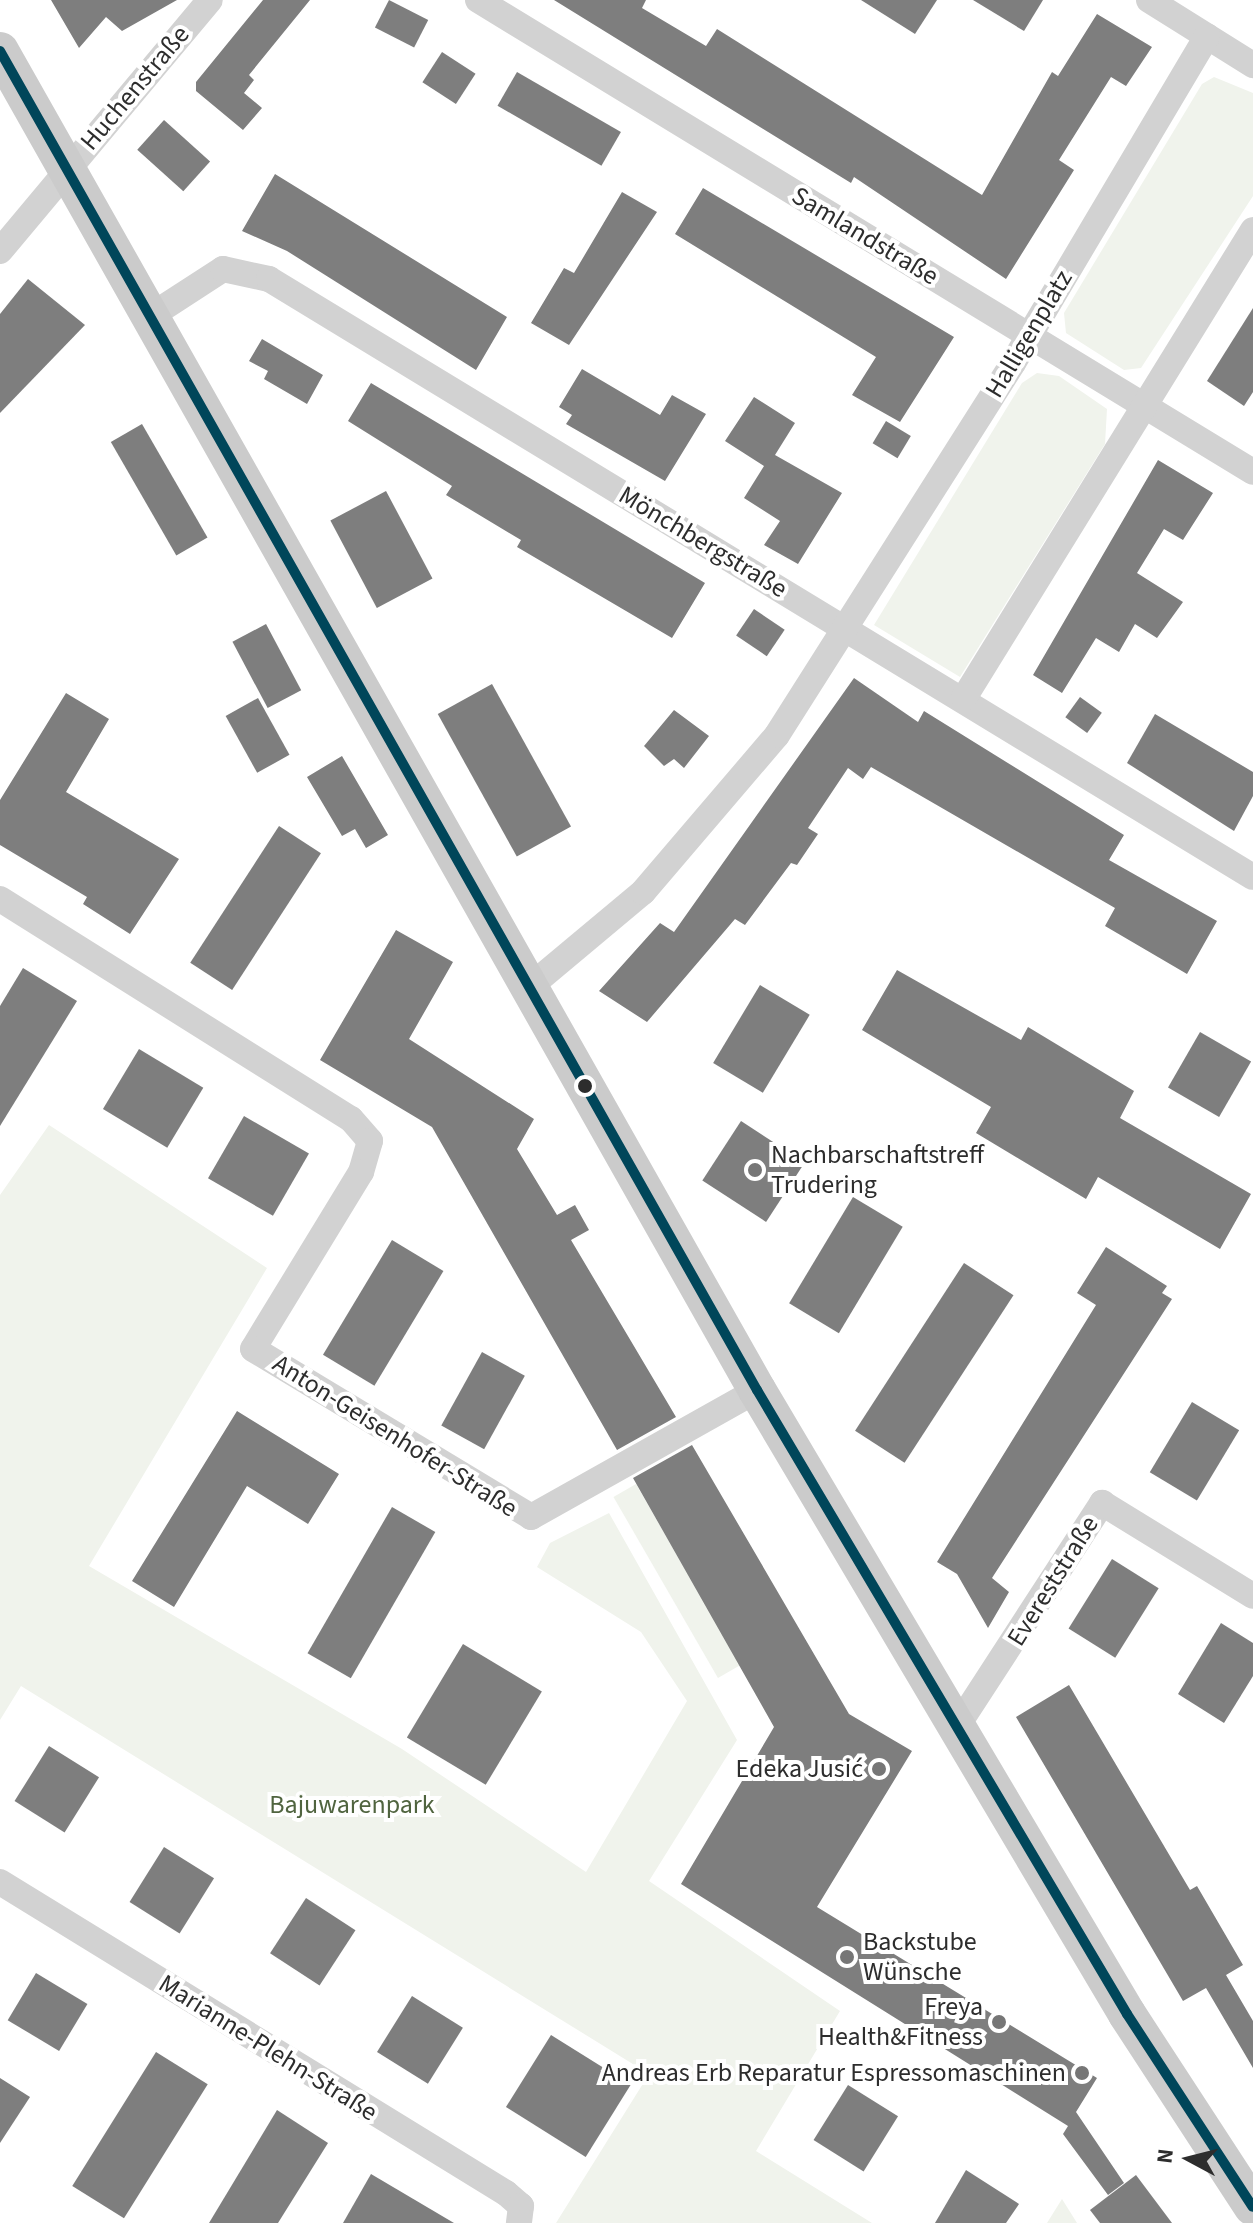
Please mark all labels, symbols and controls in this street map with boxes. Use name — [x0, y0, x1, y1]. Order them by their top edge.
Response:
street label: Huchenstraße — [74, 19, 196, 157]
street label: Samlandstraße — [786, 180, 944, 292]
street label: Halligenplatz — [979, 265, 1079, 403]
street label: Mönchbergstraße — [613, 479, 793, 605]
unlabelled marker — [577, 1078, 593, 1094]
place label: Nachbarschaftstreff Trudering — [771, 1139, 984, 1200]
marker: Nachbarschaftstreff Trudering — [746, 1161, 764, 1179]
street label: Anton-Geisenhofer-Straße — [267, 1348, 523, 1524]
street label: Evereststraße — [1001, 1510, 1105, 1652]
place label: Edeka Jusić — [736, 1753, 863, 1785]
marker: Edeka Jusić — [870, 1760, 888, 1778]
park label: Bajuwarenpark — [269, 1789, 435, 1821]
place label: Backstube Wünsche — [863, 1926, 977, 1988]
marker: Backstube Wünsche — [838, 1948, 856, 1966]
street label: Marianne-Plehn-Straße — [153, 1968, 383, 2128]
place label: Freya Health&Fitness — [818, 1991, 983, 2052]
marker: Freya Health&Fitness — [990, 2013, 1008, 2031]
place label: Andreas Erb Reparatur Espressomaschinen — [602, 2057, 1066, 2089]
marker: Andreas Erb Reparatur Espressomaschinen — [1073, 2064, 1091, 2082]
north arrow — [1149, 2119, 1229, 2199]
text: N — [1148, 2147, 1182, 2165]

